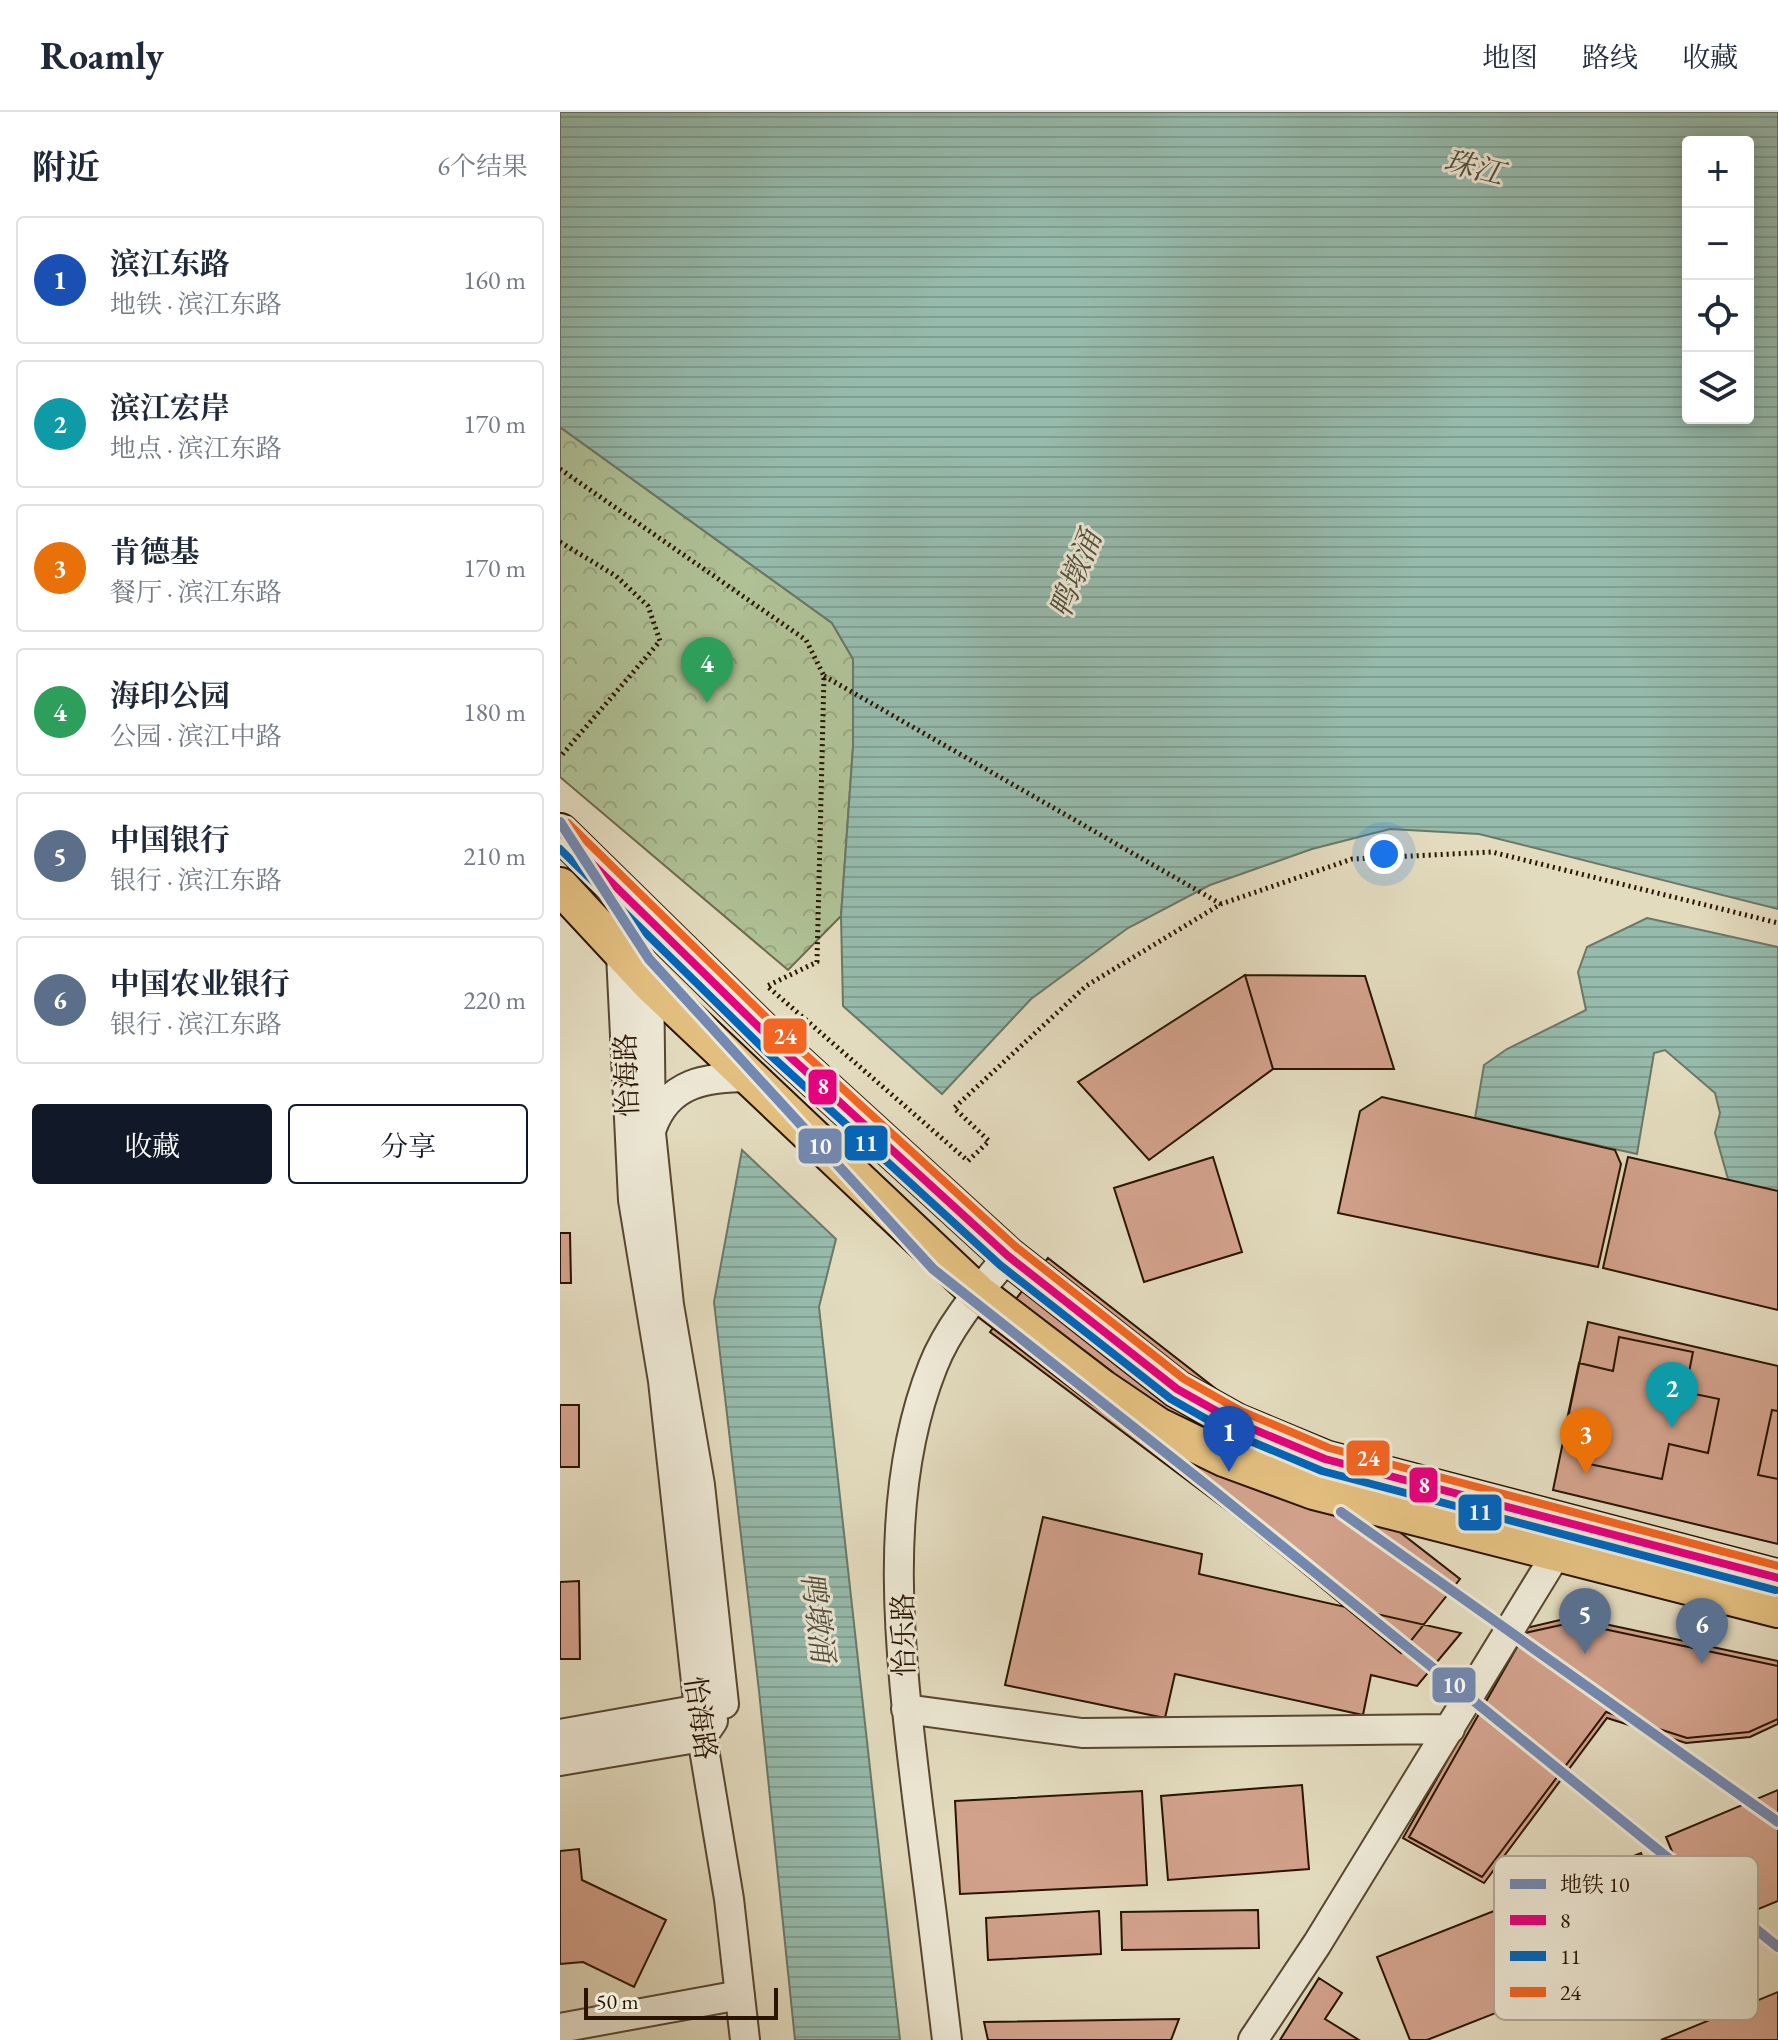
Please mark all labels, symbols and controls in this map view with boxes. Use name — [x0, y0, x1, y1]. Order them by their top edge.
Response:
text: Roamly — [40, 31, 164, 80]
text: 地图 — [1482, 39, 1538, 75]
text: 路线 — [1582, 39, 1638, 75]
text: 收藏 — [1682, 39, 1738, 75]
map controls — [1682, 136, 1754, 424]
button: + — [1682, 136, 1754, 208]
water label: 珠江 — [1440, 141, 1512, 194]
text: 附近 — [32, 145, 100, 189]
text: 6个结果 — [438, 149, 528, 183]
button: − — [1682, 208, 1754, 280]
text: 滨江东路 — [110, 244, 230, 283]
text: 1 — [53, 263, 67, 297]
text: 160 m — [463, 263, 526, 297]
button: locate — [1682, 280, 1754, 352]
text: 地铁 · 滨江东路 — [110, 287, 282, 321]
button: layers — [1682, 352, 1754, 424]
text: 滨江宏岸 — [110, 388, 230, 427]
text: 2 — [53, 407, 67, 441]
text: 170 m — [463, 407, 526, 441]
text: 地点 · 滨江东路 — [110, 431, 282, 465]
water label: 鸭墩涌 — [1040, 522, 1111, 623]
text: 肯德基 — [110, 532, 200, 571]
text: 3 — [53, 551, 67, 585]
text: 170 m — [463, 551, 526, 585]
text: 餐厅 · 滨江东路 — [110, 575, 282, 609]
pin: 4 — [681, 637, 733, 703]
text: 海印公园 — [110, 676, 230, 715]
text: 4 — [53, 695, 67, 729]
text: 180 m — [463, 695, 526, 729]
text: 公园 · 滨江中路 — [110, 719, 282, 753]
text: 中国银行 — [110, 820, 230, 859]
your location — [1364, 834, 1404, 874]
text: 5 — [53, 839, 67, 873]
text: 210 m — [463, 839, 526, 873]
text: 银行 · 滨江东路 — [110, 863, 282, 897]
text: 中国农业银行 — [110, 964, 290, 1003]
text: 6 — [53, 983, 67, 1017]
text: 220 m — [463, 983, 526, 1017]
text: 银行 · 滨江东路 — [110, 1007, 282, 1041]
line badge: 24 — [762, 1017, 808, 1055]
text: 24 — [773, 1022, 797, 1051]
street label: 怡海路 — [607, 1032, 645, 1118]
line badge: 8 — [807, 1068, 838, 1106]
text: 8 — [817, 1072, 829, 1101]
button: 收藏 — [32, 1104, 272, 1184]
button: 分享 — [288, 1104, 528, 1184]
line badge: 11 — [843, 1124, 889, 1162]
line badge: 10 — [797, 1127, 843, 1165]
text: 11 — [854, 1129, 878, 1158]
text: 10 — [808, 1132, 832, 1161]
pin: 2 — [1646, 1362, 1698, 1428]
pin: 1 — [1203, 1406, 1255, 1472]
pin: 3 — [1560, 1408, 1612, 1474]
line badge: 24 — [1345, 1439, 1391, 1477]
text: 24 — [1356, 1444, 1380, 1473]
line badge: 8 — [1408, 1466, 1439, 1504]
text: 8 — [1418, 1471, 1430, 1500]
line badge: 11 — [1457, 1493, 1503, 1532]
text: 11 — [1468, 1498, 1492, 1527]
water label: 鸭墩涌 — [793, 1570, 843, 1667]
pin: 5 — [1559, 1588, 1611, 1654]
street label: 怡乐路 — [884, 1593, 922, 1677]
pin: 6 — [1676, 1598, 1728, 1664]
line badge: 10 — [1431, 1666, 1477, 1704]
text: 10 — [1442, 1671, 1466, 1700]
street label: 怡海路 — [677, 1674, 725, 1762]
legend — [1494, 1856, 1758, 2020]
text: 地铁 10 — [1560, 1870, 1630, 1899]
text: 8 — [1560, 1906, 1571, 1935]
text: 11 — [1560, 1942, 1581, 1971]
text: 24 — [1560, 1978, 1582, 2007]
scale bar — [584, 1984, 778, 2020]
text: 50 m — [596, 1987, 639, 2016]

